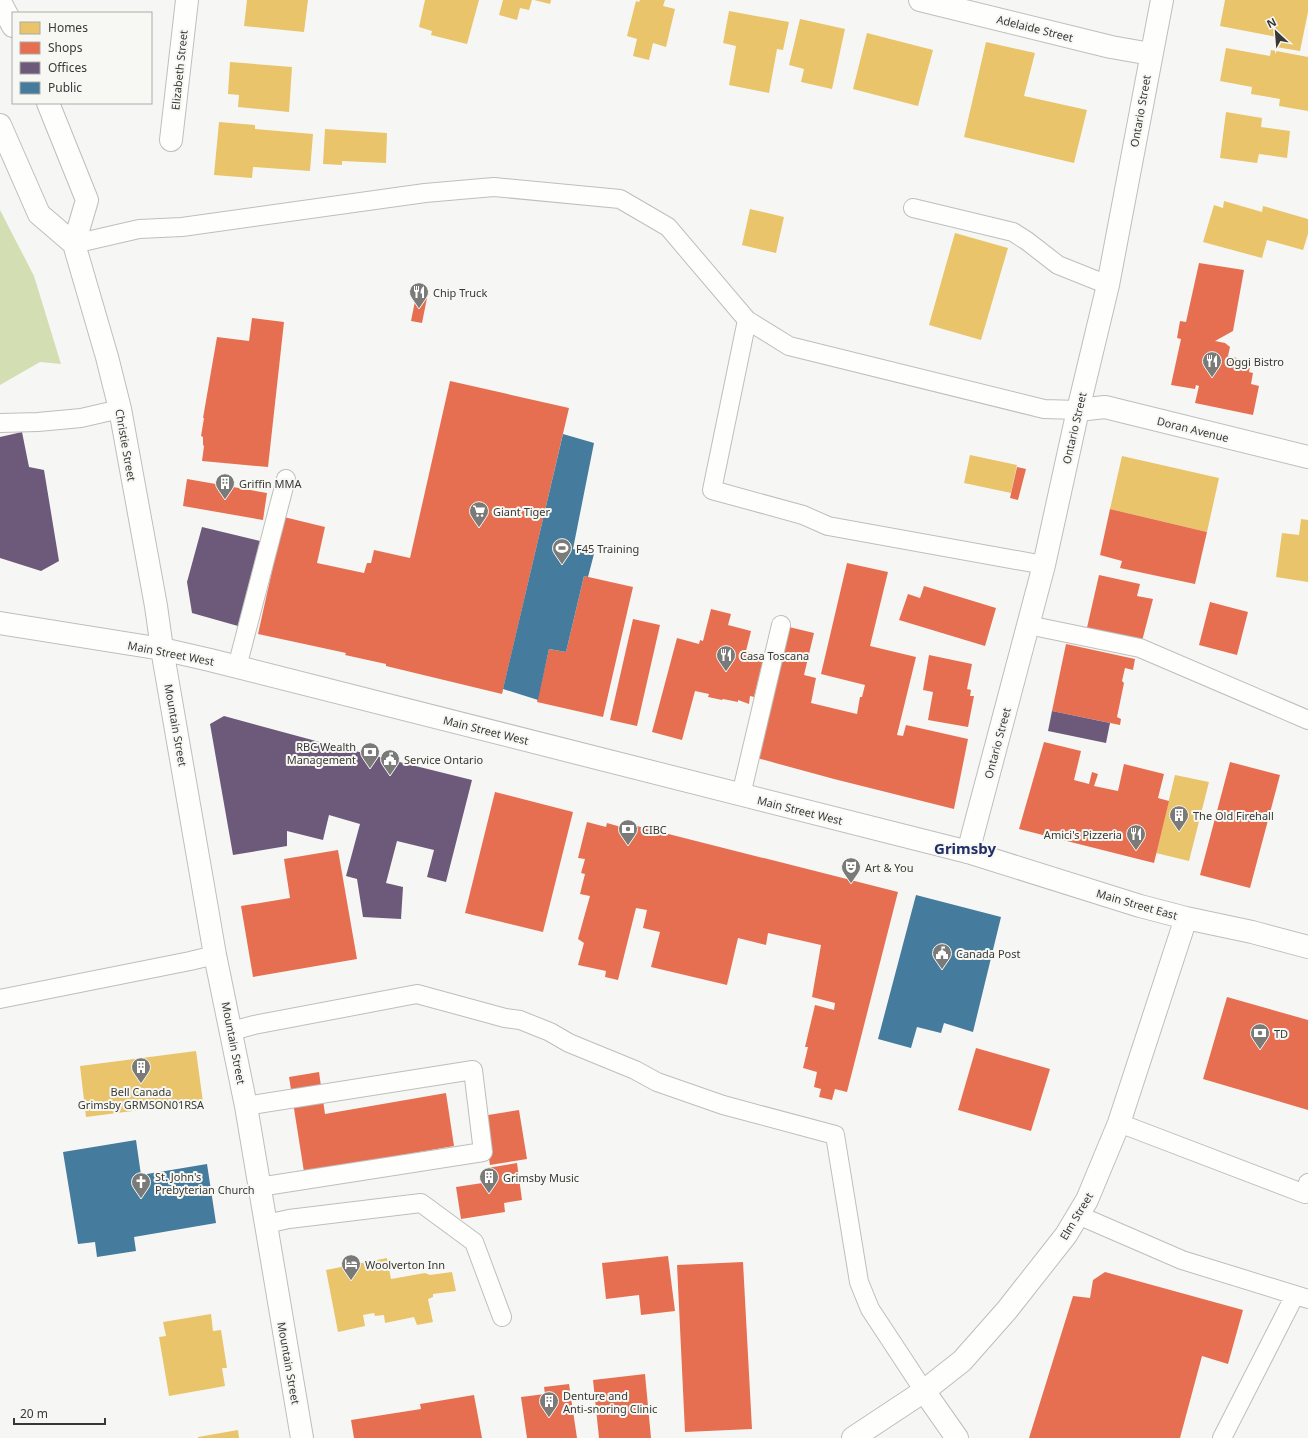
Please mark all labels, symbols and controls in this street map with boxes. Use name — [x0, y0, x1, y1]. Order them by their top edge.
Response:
street label: Adelaide Street — [995, 11, 1075, 45]
legend — [12, 12, 152, 104]
north arrow — [1256, 12, 1296, 52]
text: N — [1264, 14, 1279, 31]
text: Homes — [48, 19, 88, 36]
street label: Elizabeth Street — [167, 29, 191, 111]
text: Shops — [48, 39, 83, 56]
text: Offices — [48, 59, 87, 76]
street label: Ontario Street — [1126, 74, 1154, 148]
text: Public — [48, 79, 82, 96]
restaurant icon: Chip Truck — [408, 281, 430, 309]
place label: Chip Truck — [433, 285, 487, 300]
restaurant icon: Oggi Bistro — [1201, 350, 1223, 378]
place label: Oggi Bistro — [1226, 354, 1284, 369]
street label: Ontario Street — [1058, 391, 1090, 465]
street label: Christie Street — [112, 408, 140, 482]
street label: Doran Avenue — [1156, 413, 1230, 445]
building icon: Griffin MMA — [214, 472, 236, 500]
place label: Griffin MMA — [239, 476, 302, 491]
supermarket icon: Giant Tiger — [468, 500, 490, 528]
place label: Giant Tiger — [493, 504, 551, 519]
sports icon: F45 Training — [551, 537, 573, 565]
place label: F45 Training — [576, 541, 639, 556]
street label: Main Street West — [127, 637, 215, 669]
restaurant icon: Casa Toscana — [715, 644, 737, 672]
place label: Casa Toscana — [740, 648, 809, 663]
street label: Mountain Street — [161, 683, 191, 767]
street label: Ontario Street — [980, 706, 1014, 780]
street label: Main Street West — [442, 712, 530, 748]
place label: RBC Wealth Management — [287, 739, 356, 767]
bank icon: RBC Wealth Management — [359, 741, 381, 769]
public building icon: Service Ontario — [379, 748, 401, 776]
place label: Service Ontario — [404, 752, 483, 767]
street label: Main Street West — [756, 792, 844, 828]
building icon: The Old Firehall — [1168, 804, 1190, 832]
place label: The Old Firehall — [1193, 808, 1274, 823]
bank icon: CIBC — [617, 818, 639, 846]
place label: CIBC — [642, 822, 667, 837]
restaurant icon: Amici's Pizzeria — [1125, 823, 1147, 851]
place label: Amici's Pizzeria — [1044, 827, 1122, 842]
district label: Grimsby — [934, 838, 996, 858]
theatre icon: Art & You — [840, 856, 862, 884]
place label: Art & You — [865, 860, 913, 875]
street label: Main Street East — [1095, 885, 1179, 923]
public building icon: Canada Post — [931, 942, 953, 970]
place label: Canada Post — [956, 946, 1020, 961]
street label: Mountain Street — [219, 1001, 249, 1085]
bank icon: TD — [1249, 1022, 1271, 1050]
place label: TD — [1274, 1026, 1288, 1041]
building icon: Bell Canada Grimsby GRMSON01RSA — [130, 1056, 152, 1084]
place label: Bell Canada Grimsby GRMSON01RSA — [78, 1084, 205, 1112]
building icon: Grimsby Music — [478, 1166, 500, 1194]
place label: St. John's Prebyterian Church — [155, 1169, 255, 1197]
place label: Grimsby Music — [503, 1170, 579, 1185]
church icon: St. John's Prebyterian Church — [130, 1171, 152, 1199]
street label: Elm Street — [1056, 1189, 1096, 1242]
hotel icon: Woolverton Inn — [340, 1253, 362, 1281]
place label: Woolverton Inn — [365, 1257, 445, 1272]
street label: Mountain Street — [274, 1321, 304, 1405]
place label: Denture and Anti-snoring Clinic — [563, 1388, 657, 1416]
building icon: Denture and Anti-snoring Clinic — [538, 1390, 560, 1418]
scale bar — [14, 1400, 105, 1426]
text: 20 m — [20, 1405, 48, 1422]

